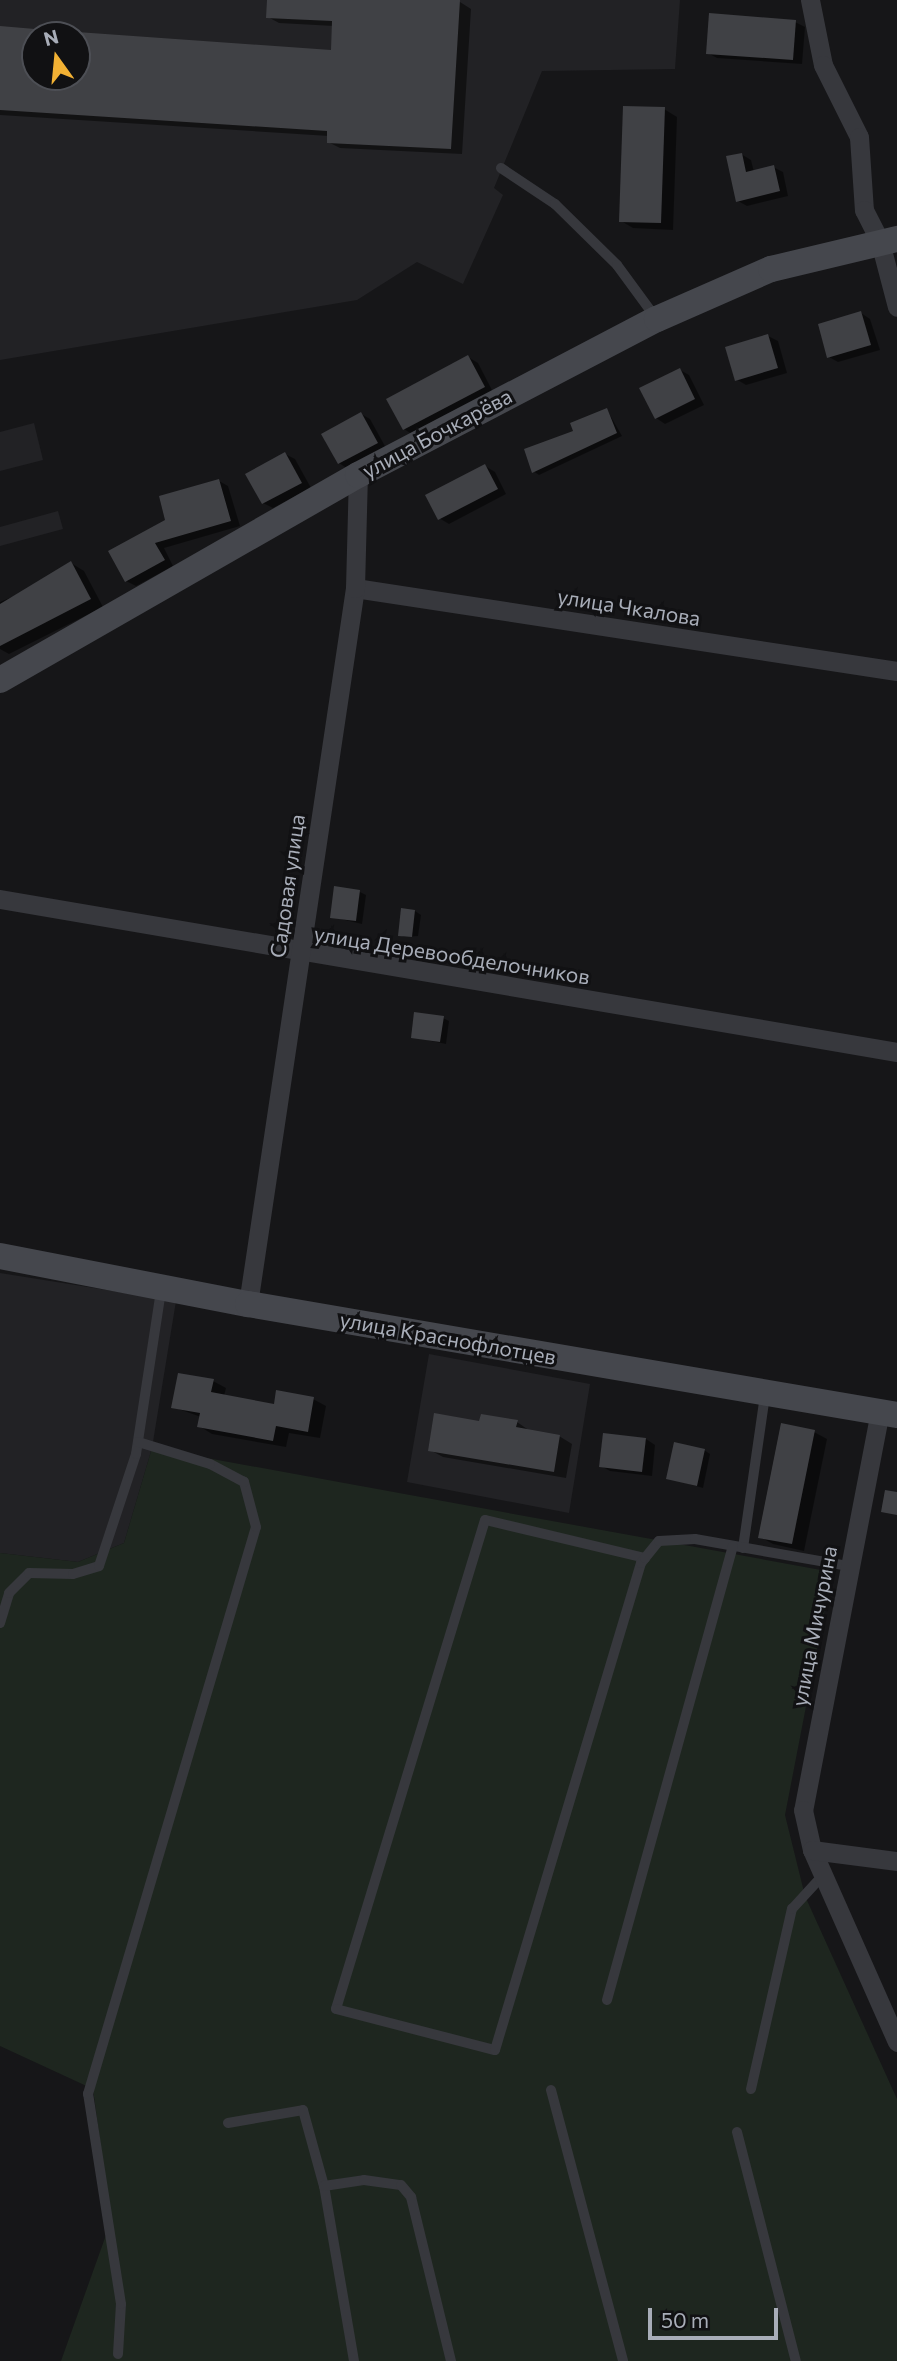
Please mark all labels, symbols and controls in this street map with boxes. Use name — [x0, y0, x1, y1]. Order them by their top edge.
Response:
north arrow — [21, 21, 91, 91]
text: N — [41, 24, 61, 50]
street label: улица Бочкарёва — [358, 383, 516, 483]
street label: улица Чкалова — [556, 583, 702, 631]
street label: Садовая улица — [264, 813, 310, 959]
street label: улица Деревообделочников — [312, 921, 592, 989]
street label: улица Краснофлотцев — [338, 1307, 558, 1369]
street label: улица Мичурина — [786, 1544, 842, 1708]
scale bar — [652, 2294, 782, 2338]
text: 50 m — [661, 2307, 709, 2332]

